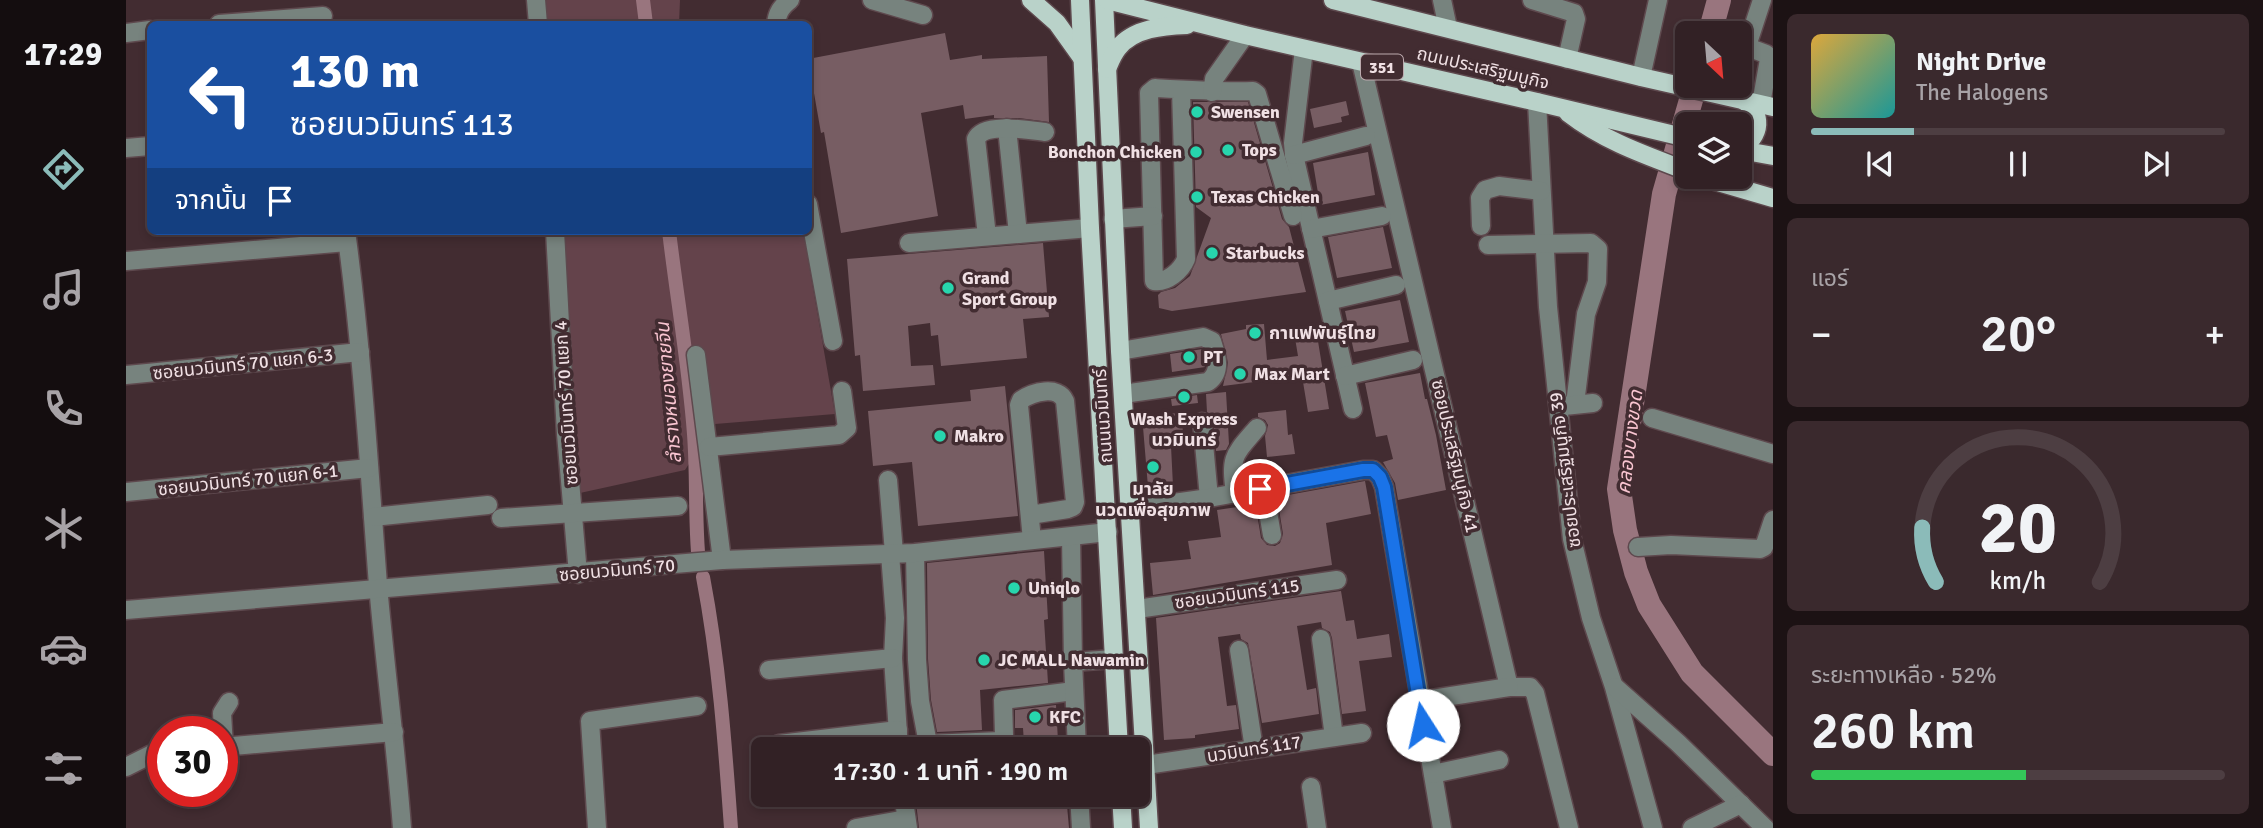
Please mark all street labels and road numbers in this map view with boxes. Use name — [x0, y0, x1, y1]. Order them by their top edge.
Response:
street label: ถนนประเสริฐมนูกิจ — [1414, 42, 1551, 95]
road number: 351 — [1361, 54, 1403, 80]
street label: ซอยนวมินทร์ 70 แยก 4 — [549, 320, 583, 486]
street label: ซอยนวมินทร์ 70 แยก 6-3 — [152, 344, 334, 384]
street label: ถนนนวมินทร์ — [1089, 367, 1117, 464]
street label: ซอยประเสริฐมนูกิจ 41 — [1426, 377, 1483, 535]
street label: ซอยประเสริฐมนูกิจ 39 — [1545, 391, 1586, 549]
street label: ซอยนวมินทร์ 70 แยก 6-1 — [157, 460, 339, 500]
street label: ซอยนวมินทร์ 70 — [558, 554, 676, 586]
street label: ซอยนวมินทร์ 115 — [1173, 574, 1301, 614]
street label: นวมินทร์ 117 — [1205, 731, 1303, 767]

